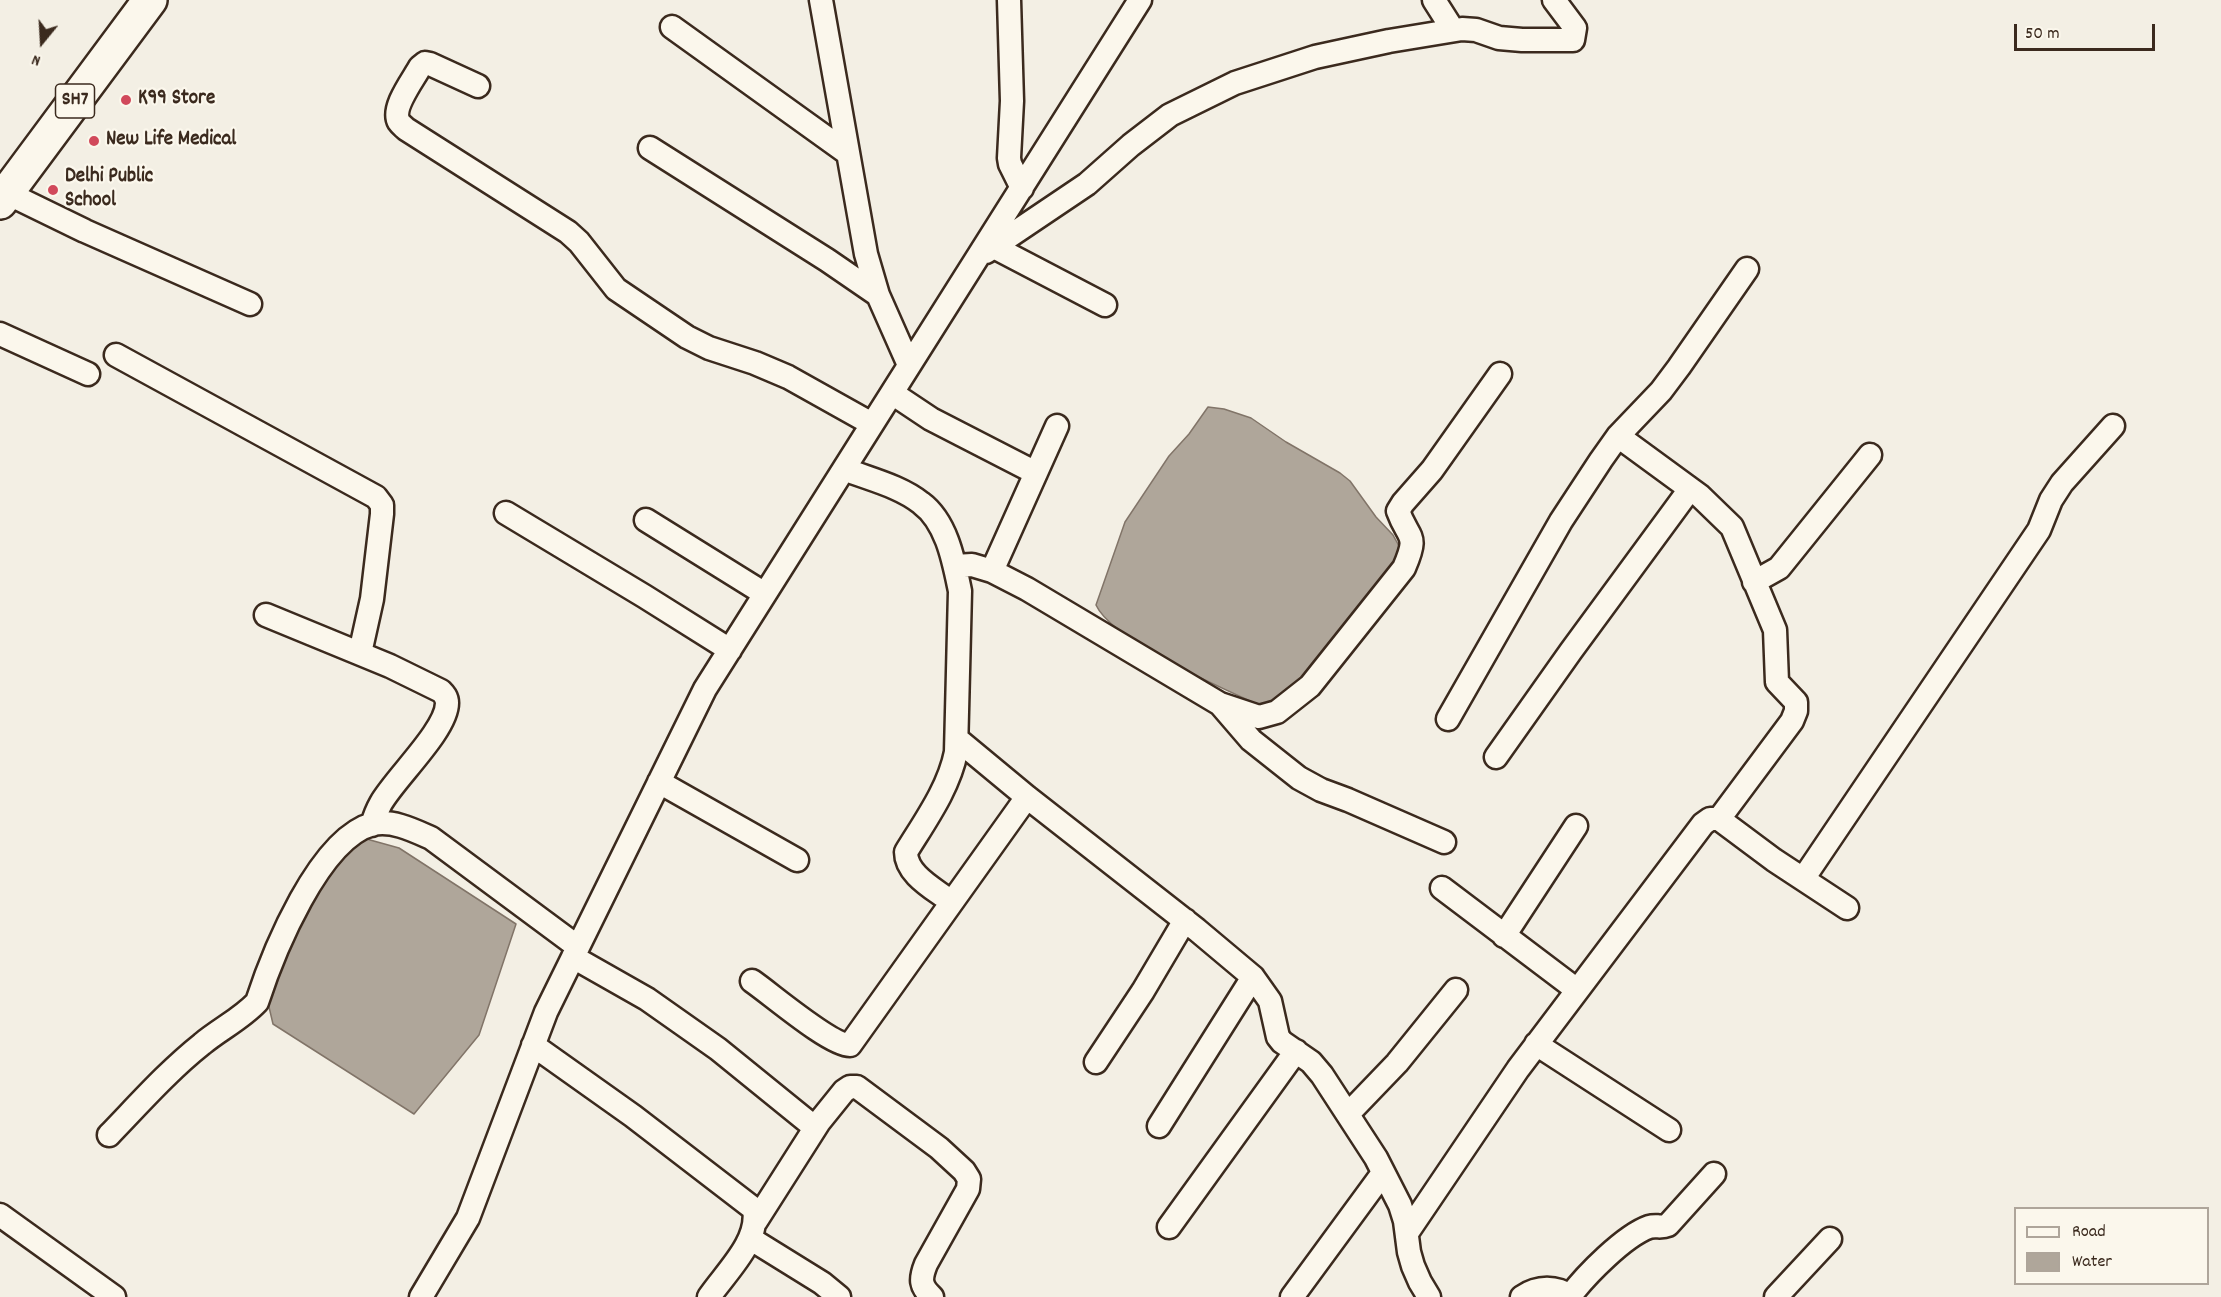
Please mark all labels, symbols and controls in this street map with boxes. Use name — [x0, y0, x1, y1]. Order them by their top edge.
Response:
north arrow — [12, 12, 72, 72]
scale bar — [2017, 12, 2158, 50]
text: 50 m — [2025, 22, 2060, 47]
text: N — [29, 47, 44, 72]
road number: SH7 — [56, 84, 94, 118]
place label: K99 Store — [138, 87, 215, 113]
marker: K99 Store — [119, 93, 133, 107]
place label: New Life Medical — [106, 128, 236, 154]
marker: New Life Medical — [87, 134, 101, 148]
place label: Delhi Public School — [65, 165, 153, 215]
marker: Delhi Public School — [46, 183, 60, 197]
legend — [2014, 1207, 2209, 1285]
text: Road — [2072, 1220, 2106, 1245]
text: Water — [2072, 1250, 2112, 1275]

